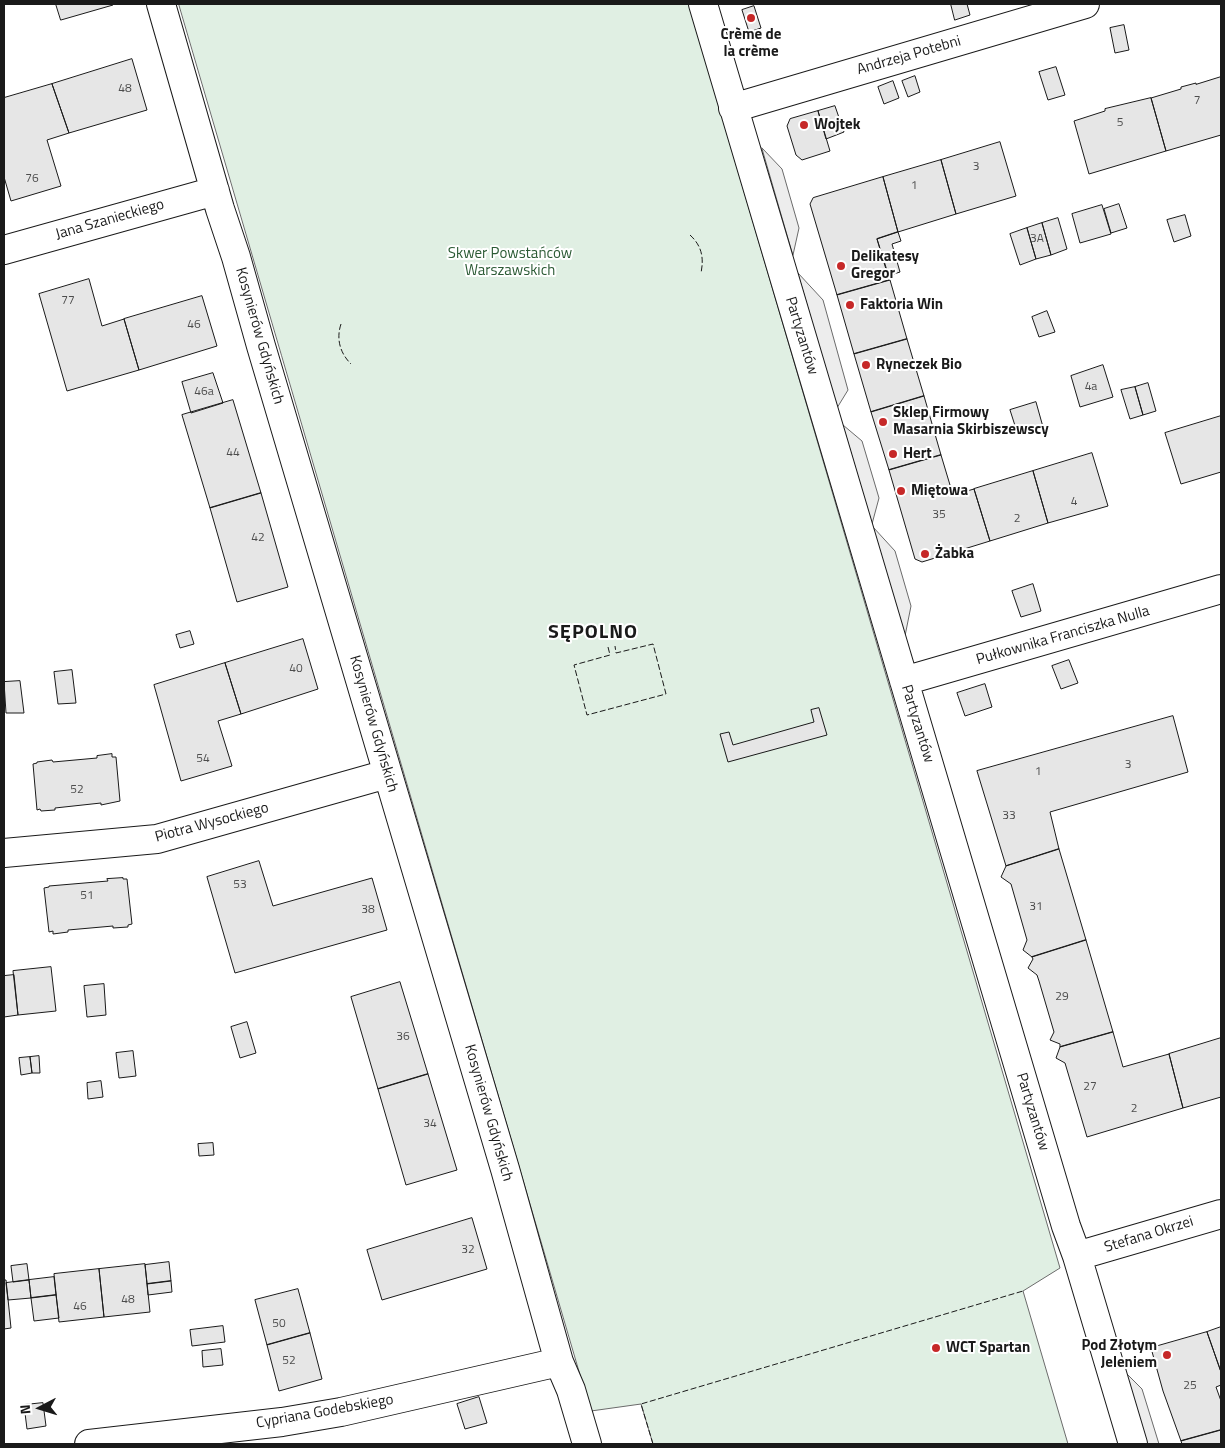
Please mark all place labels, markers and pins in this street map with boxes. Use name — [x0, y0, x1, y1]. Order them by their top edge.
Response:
marker: Crème de la crème — [745, 12, 757, 24]
place label: Crème de la crème — [721, 26, 781, 61]
place label: Wojtek — [814, 116, 860, 134]
marker: Wojtek — [798, 119, 810, 131]
place label: Delikatesy Gregor — [851, 248, 919, 283]
marker: Delikatesy Gregor — [835, 260, 847, 272]
place label: Faktoria Win — [860, 296, 943, 314]
marker: Faktoria Win — [844, 299, 856, 311]
place label: Ryneczek Bio — [876, 356, 962, 374]
marker: Ryneczek Bio — [860, 359, 872, 371]
place label: Sklep Firmowy Masarnia Skirbiszewscy — [893, 404, 1049, 439]
marker: Sklep Firmowy Masarnia Skirbiszewscy — [877, 416, 889, 428]
place label: Hert — [903, 445, 932, 463]
marker: Hert — [887, 448, 899, 460]
place label: Miętowa — [911, 482, 968, 500]
marker: Miętowa — [895, 485, 907, 497]
place label: Żabka — [935, 545, 974, 563]
marker: Żabka — [919, 548, 931, 560]
place label: Pod Złotym Jeleniem — [1081, 1337, 1157, 1372]
place label: WCT Spartan — [946, 1339, 1030, 1357]
marker: WCT Spartan — [930, 1342, 942, 1354]
marker: Pod Złotym Jeleniem — [1161, 1349, 1173, 1361]

